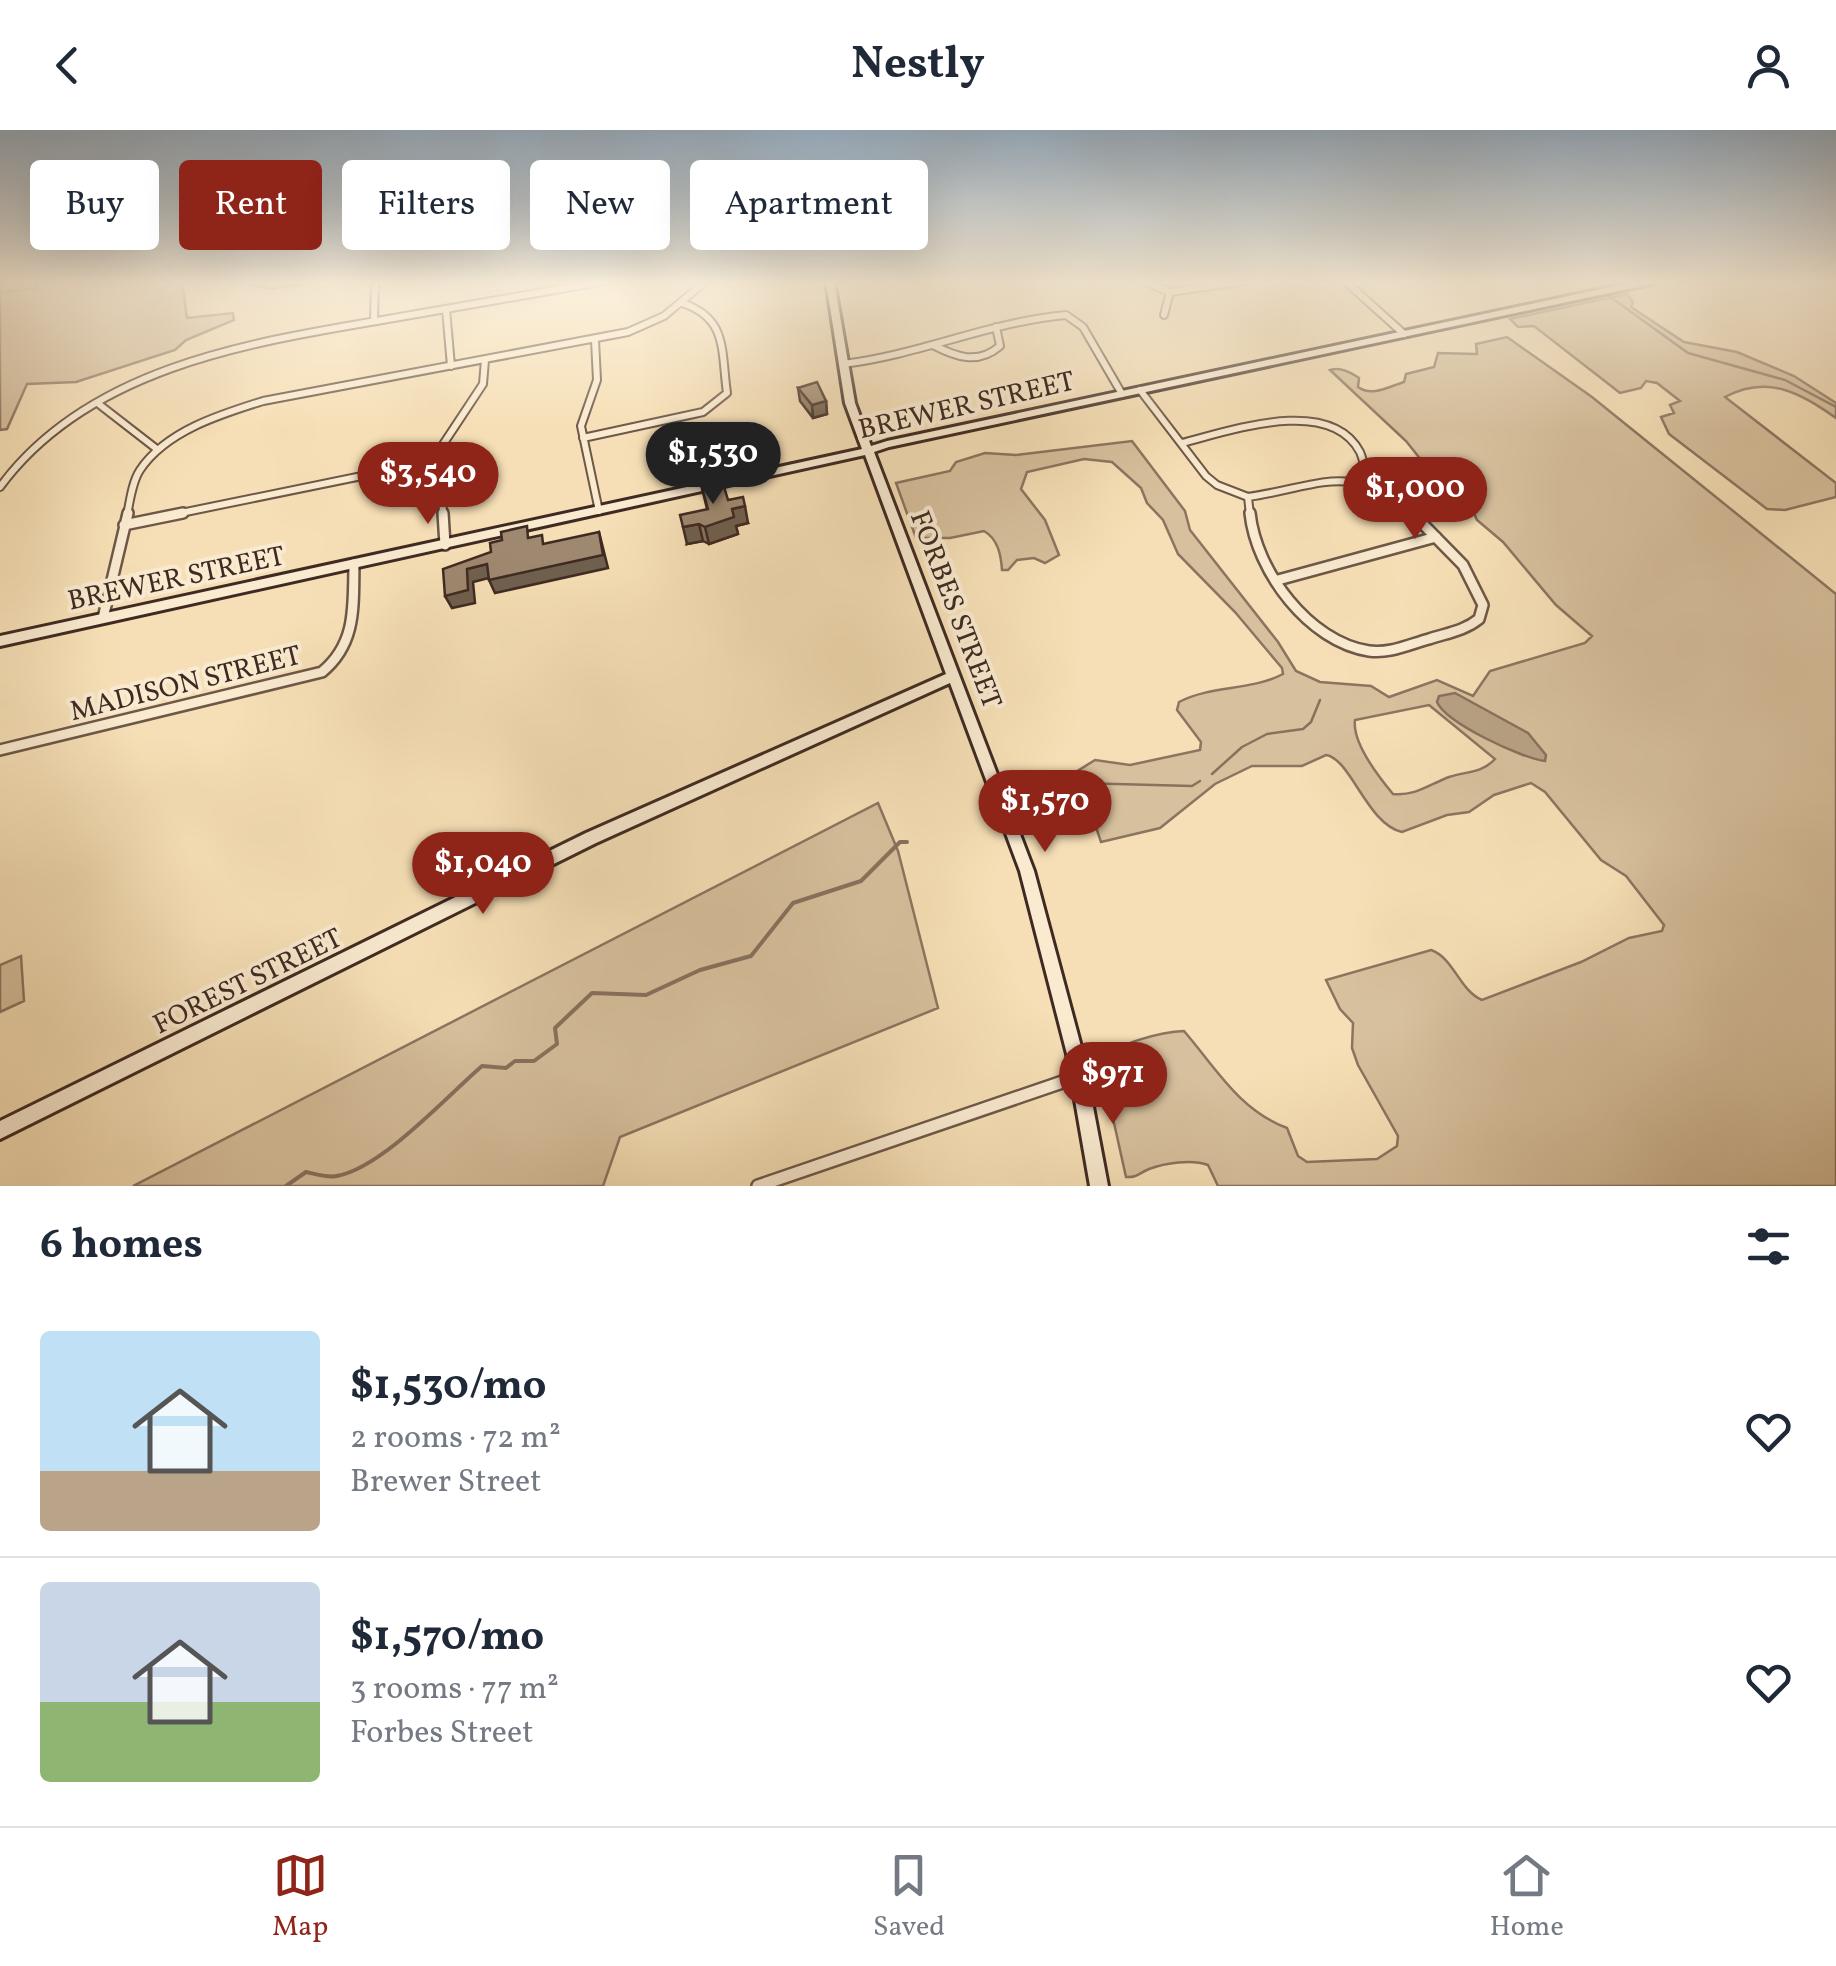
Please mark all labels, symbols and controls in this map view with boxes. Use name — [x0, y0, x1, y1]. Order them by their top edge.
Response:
text: Nestly — [851, 34, 985, 97]
icon: back — [40, 38, 95, 93]
icon: person — [1741, 38, 1796, 93]
chip: Buy — [30, 160, 159, 250]
chip: Rent — [179, 160, 322, 250]
chip: Filters — [342, 160, 510, 250]
chip: New — [530, 160, 670, 250]
chip: Apartment — [690, 160, 928, 250]
street label: BREWER STREET — [855, 363, 1079, 450]
pin: $1,530 — [632, 422, 794, 507]
text: $1,530 — [668, 432, 758, 476]
pin: $3,540 — [347, 442, 509, 527]
text: $3,540 — [380, 452, 476, 496]
pin: $1,000 — [1334, 457, 1496, 542]
text: $1,000 — [1365, 467, 1465, 511]
street label: FORBES STREET — [899, 505, 1010, 715]
street label: BREWER STREET — [64, 537, 289, 621]
street label: MADISON STREET — [66, 637, 305, 732]
pin: $1,570 — [964, 770, 1126, 855]
text: $1,570 — [1001, 780, 1089, 824]
pin: $1,040 — [402, 832, 564, 917]
text: $1,040 — [434, 842, 532, 886]
street label: FOREST STREET — [147, 920, 349, 1045]
pin: $971 — [1054, 1042, 1172, 1127]
text: $971 — [1081, 1052, 1145, 1096]
text: 6 homes — [40, 1217, 203, 1276]
icon: filters — [1741, 1219, 1796, 1274]
text: $1,530/mo — [350, 1358, 546, 1417]
icon: home — [120, 1371, 240, 1491]
icon: heart — [1741, 1404, 1796, 1459]
text: 2 rooms · 72 m² — [350, 1417, 561, 1461]
text: Brewer Street — [350, 1461, 542, 1505]
text: $1,570/mo — [350, 1609, 544, 1668]
icon: home — [120, 1622, 240, 1742]
icon: heart — [1741, 1655, 1796, 1710]
text: 3 rooms · 77 m² — [350, 1668, 559, 1712]
text: Forbes Street — [350, 1712, 533, 1756]
tab: Map — [272, 1848, 328, 1947]
tab: Saved — [873, 1848, 945, 1947]
tab: Home — [1490, 1848, 1564, 1947]

